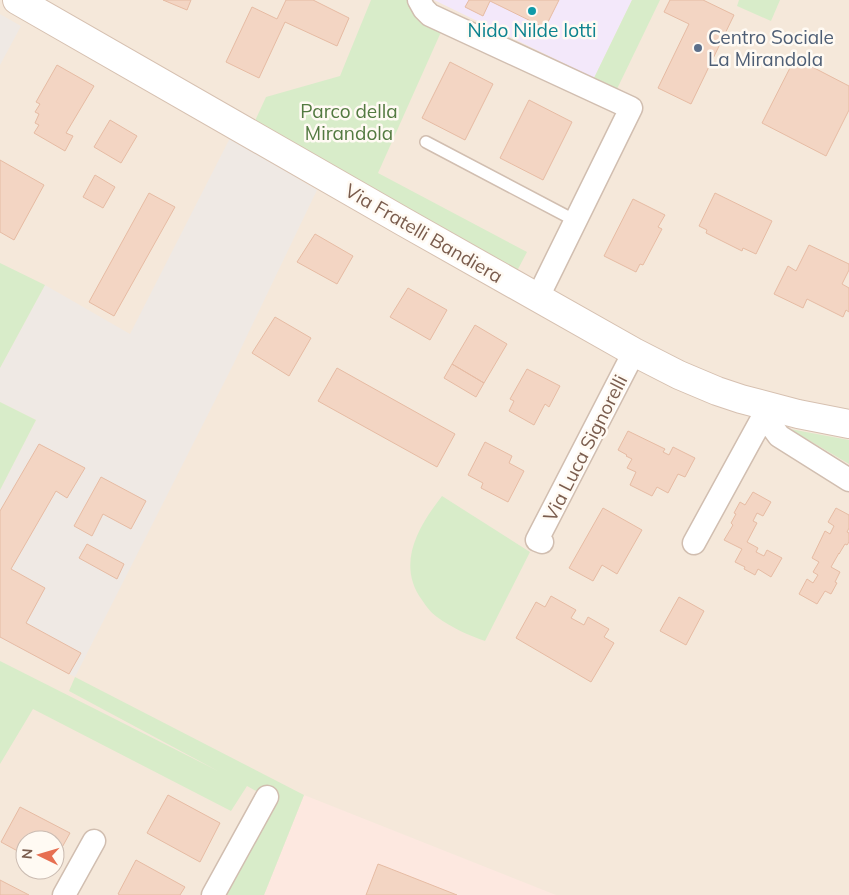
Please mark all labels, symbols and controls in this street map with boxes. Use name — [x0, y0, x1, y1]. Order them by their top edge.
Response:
marker: Nido Nilde Iotti — [526, 5, 538, 17]
place label: Nido Nilde Iotti — [467, 18, 597, 42]
place label: Centro Sociale La Mirandola — [708, 25, 834, 71]
marker: Centro Sociale La Mirandola — [692, 42, 704, 54]
park label: Parco della Mirandola — [300, 99, 398, 145]
street label: Via Fratelli Bandiera — [341, 178, 507, 288]
street label: Via Luca Signorelli — [538, 371, 632, 525]
north arrow — [15, 830, 65, 880]
text: N — [18, 848, 36, 860]

